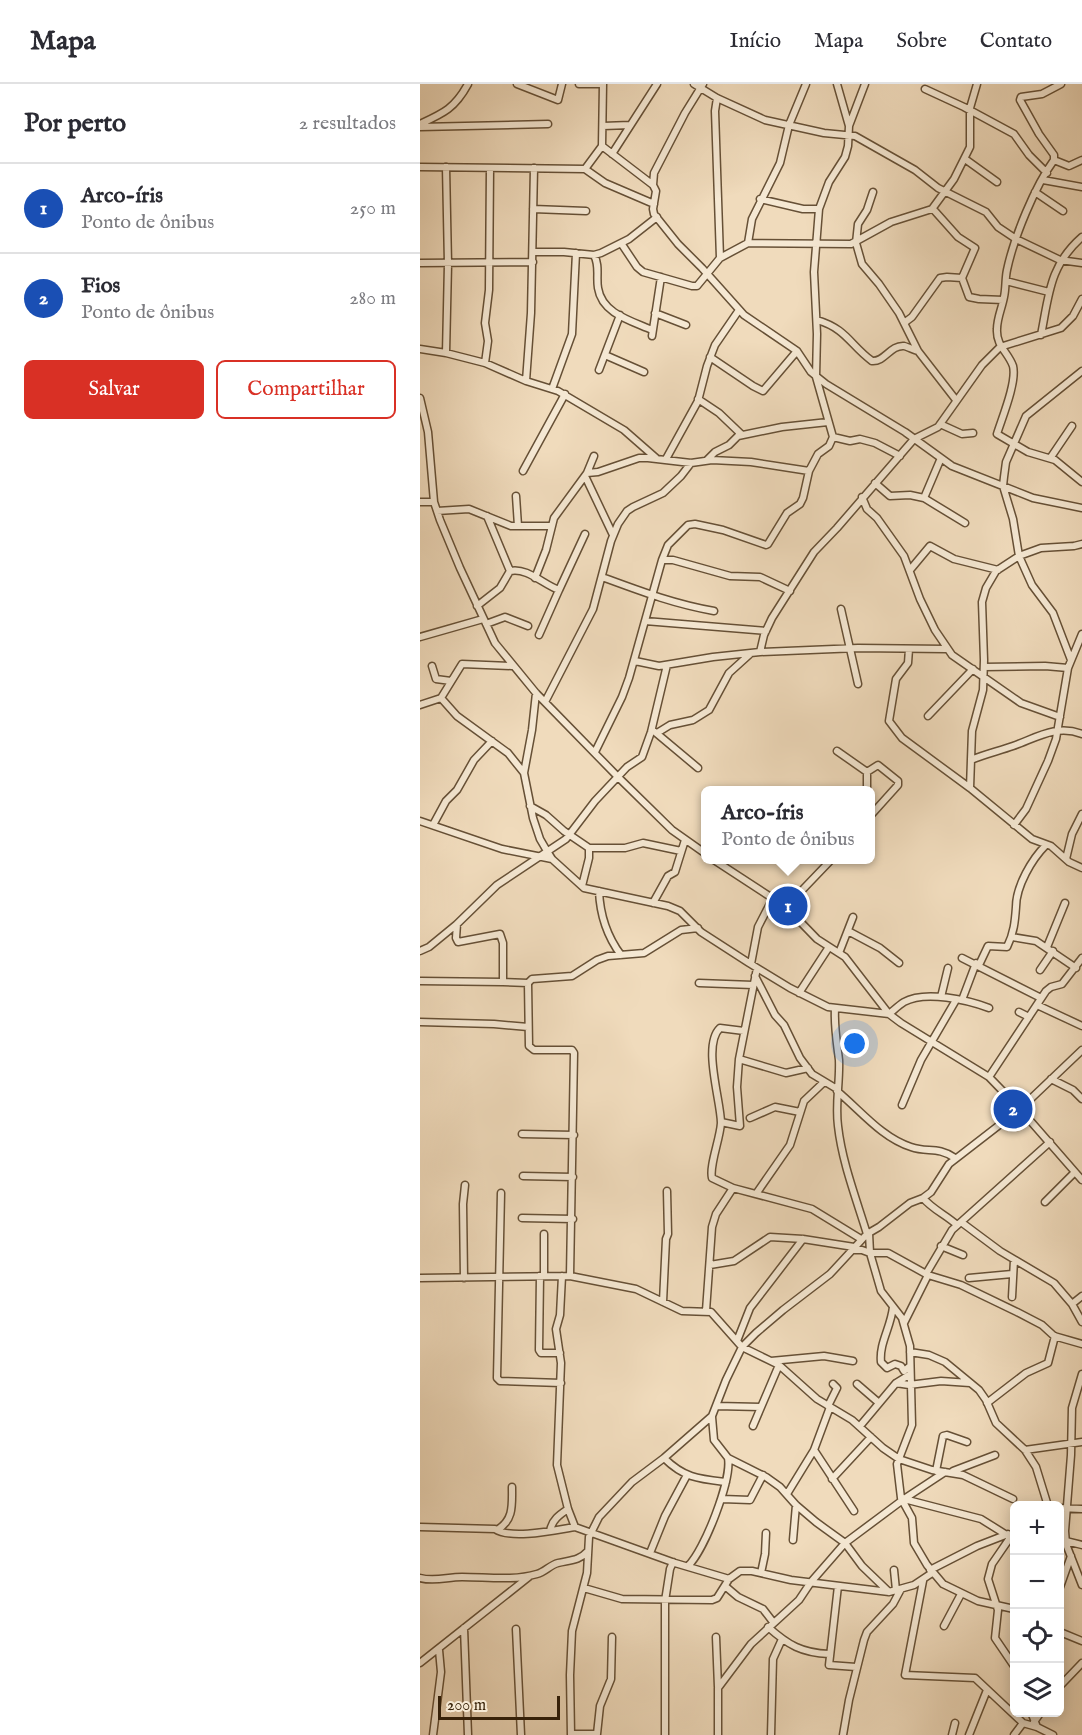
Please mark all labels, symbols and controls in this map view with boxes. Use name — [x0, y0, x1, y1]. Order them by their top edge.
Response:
text: Mapa — [30, 24, 96, 59]
text: Início — [729, 28, 781, 55]
text: Mapa — [814, 28, 863, 55]
text: Sobre — [896, 28, 947, 55]
text: Contato — [980, 28, 1052, 55]
text: Por perto — [24, 107, 126, 140]
text: 2 resultados — [299, 111, 396, 136]
text: Arco-íris — [81, 182, 163, 210]
text: 1 — [40, 196, 47, 221]
text: 250 m — [350, 196, 396, 221]
text: Ponto de ônibus — [81, 210, 214, 235]
text: Fios — [81, 272, 120, 300]
text: 2 — [39, 286, 48, 311]
text: 280 m — [349, 286, 396, 311]
text: Ponto de ônibus — [81, 300, 214, 325]
button: Salvar — [24, 360, 204, 419]
button: Compartilhar — [216, 360, 396, 419]
popup — [701, 786, 875, 864]
text: Arco-íris — [721, 799, 803, 827]
text: Ponto de ônibus — [721, 827, 855, 852]
pin: 1 — [768, 884, 808, 928]
your location — [840, 1029, 869, 1058]
pin: 2 — [994, 1086, 1032, 1132]
map controls — [1010, 1501, 1064, 1717]
button: + — [1010, 1501, 1064, 1555]
button: − — [1010, 1555, 1064, 1609]
button: locate — [1010, 1609, 1064, 1663]
button: layers — [1010, 1663, 1064, 1717]
scale bar — [438, 1693, 560, 1720]
text: 200 m — [447, 1696, 486, 1716]

